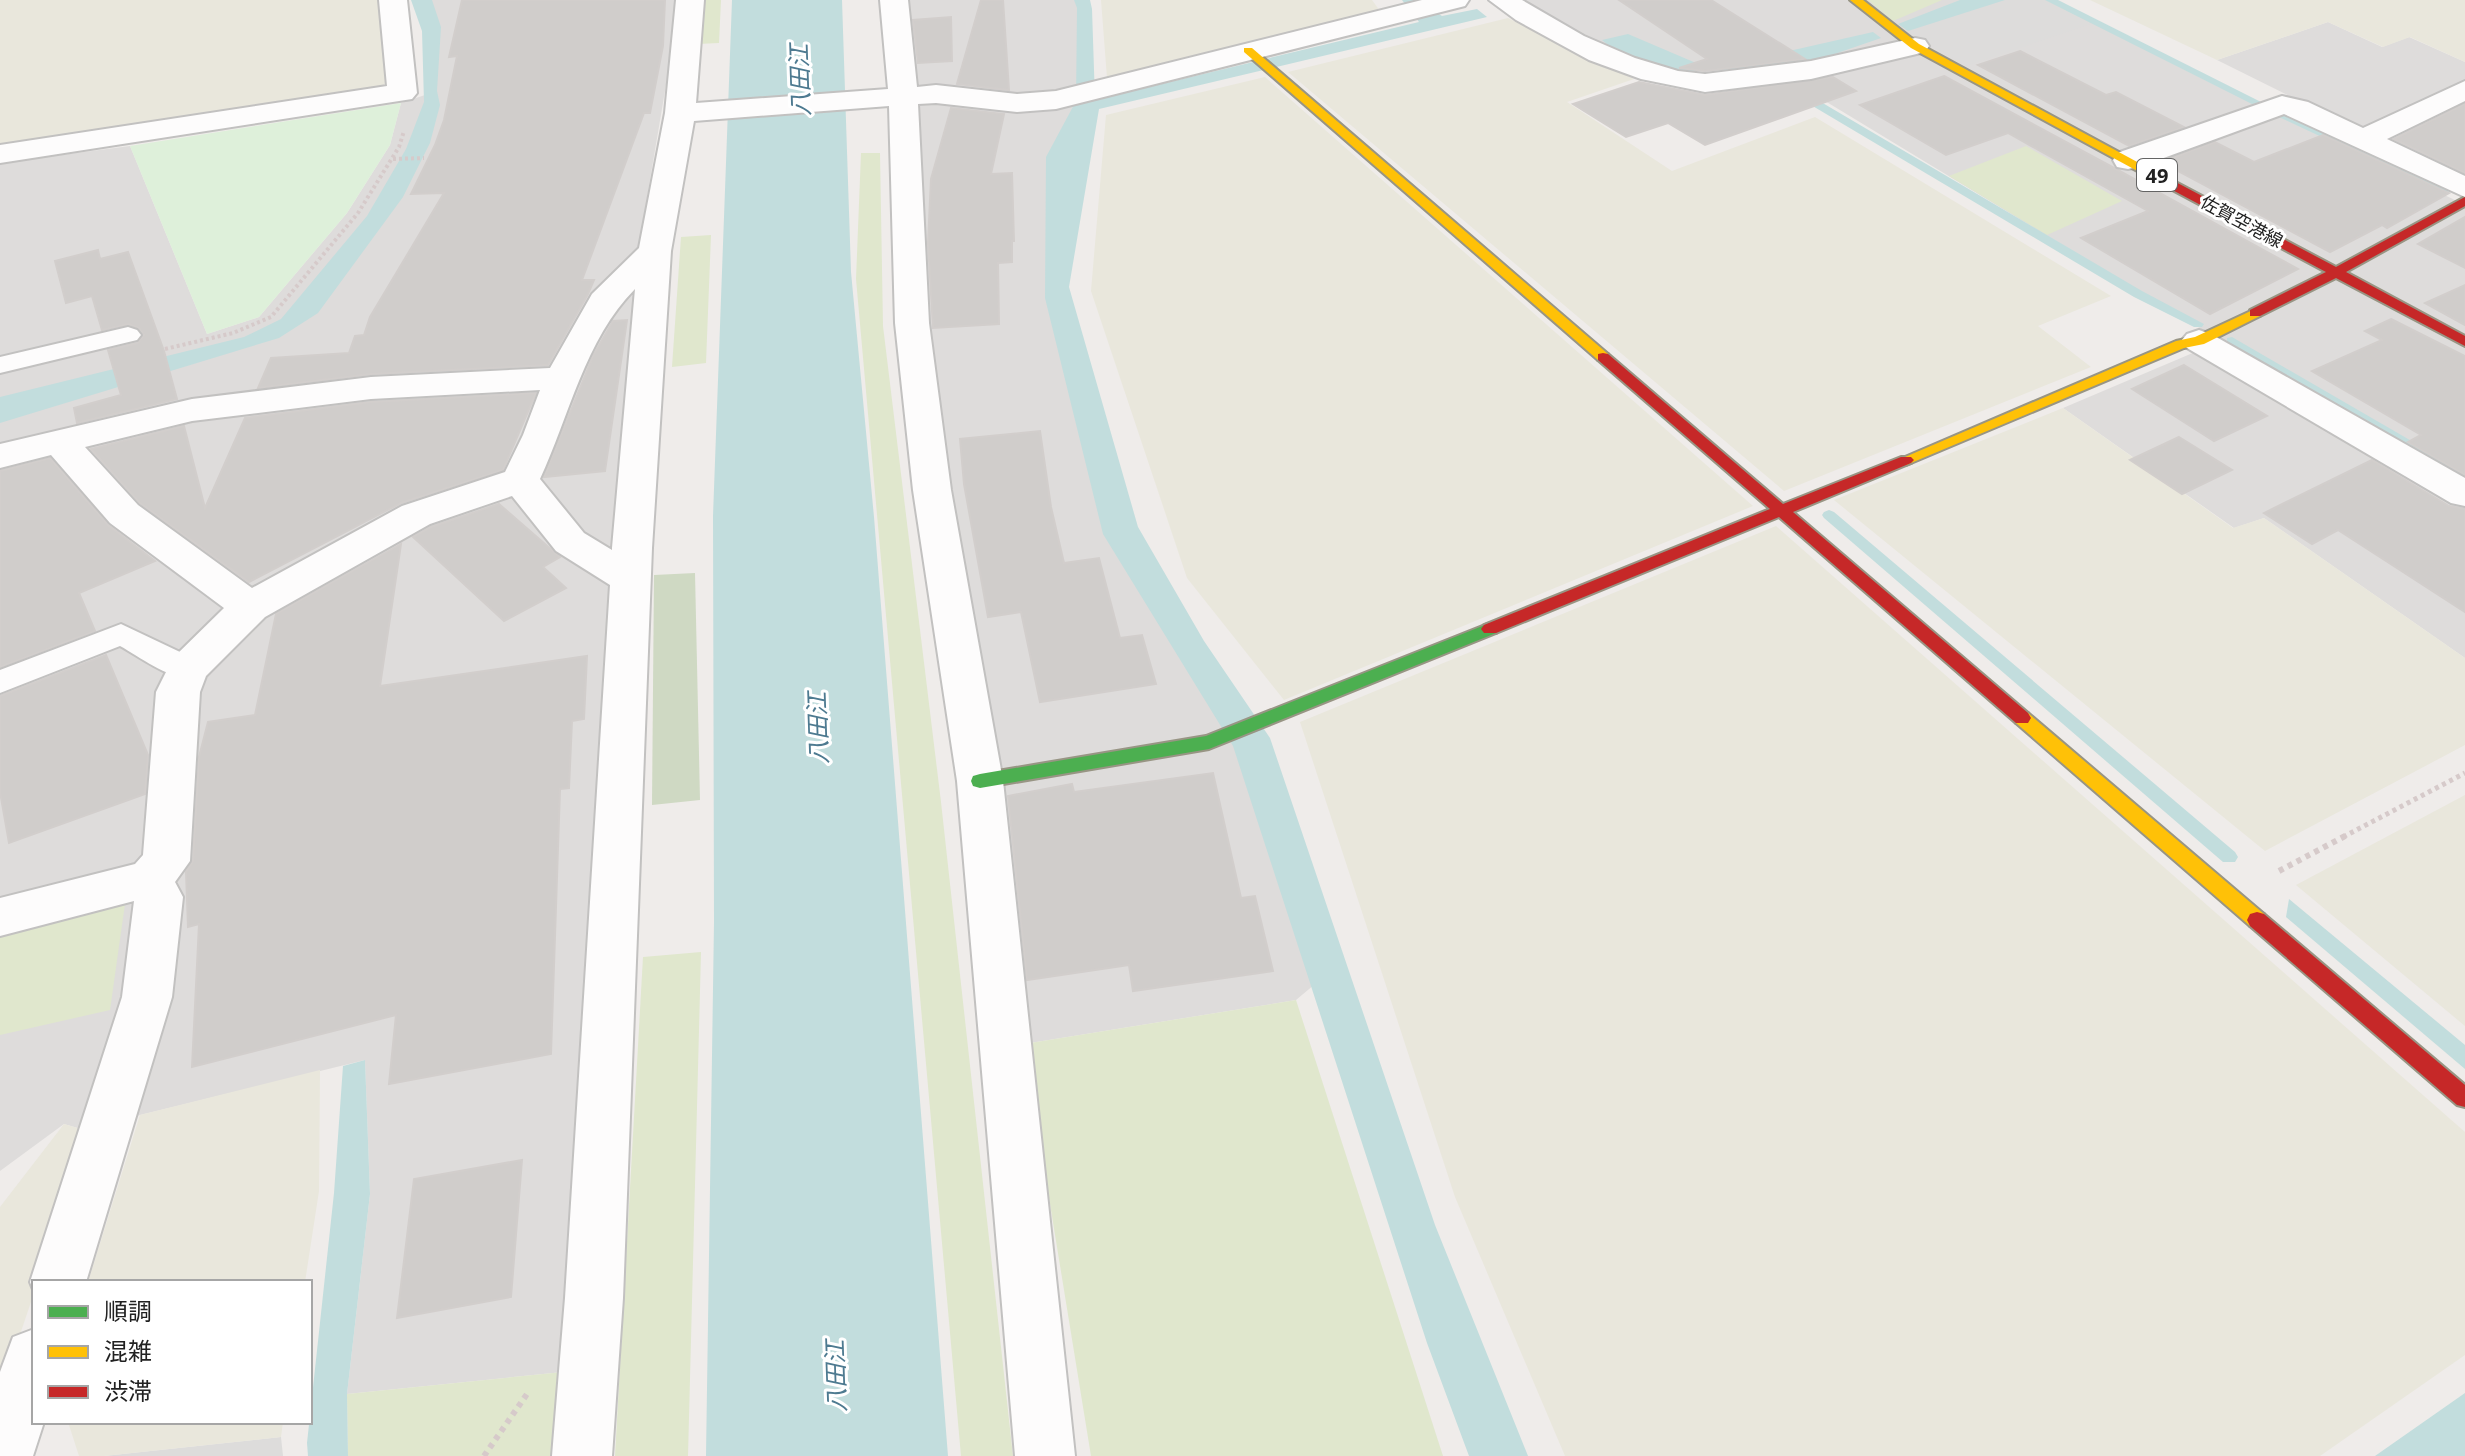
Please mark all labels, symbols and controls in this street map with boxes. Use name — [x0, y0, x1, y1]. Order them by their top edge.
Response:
water label: 八田江 — [781, 40, 817, 117]
road number: 49 — [2137, 159, 2177, 191]
street label: 佐賀空港線 — [2197, 189, 2287, 253]
water label: 八田江 — [799, 688, 835, 765]
legend — [32, 1280, 312, 1424]
text: 順調 — [104, 1294, 152, 1327]
text: 混雑 — [104, 1334, 152, 1367]
water label: 八田江 — [817, 1336, 853, 1413]
text: 渋滞 — [104, 1374, 152, 1407]

